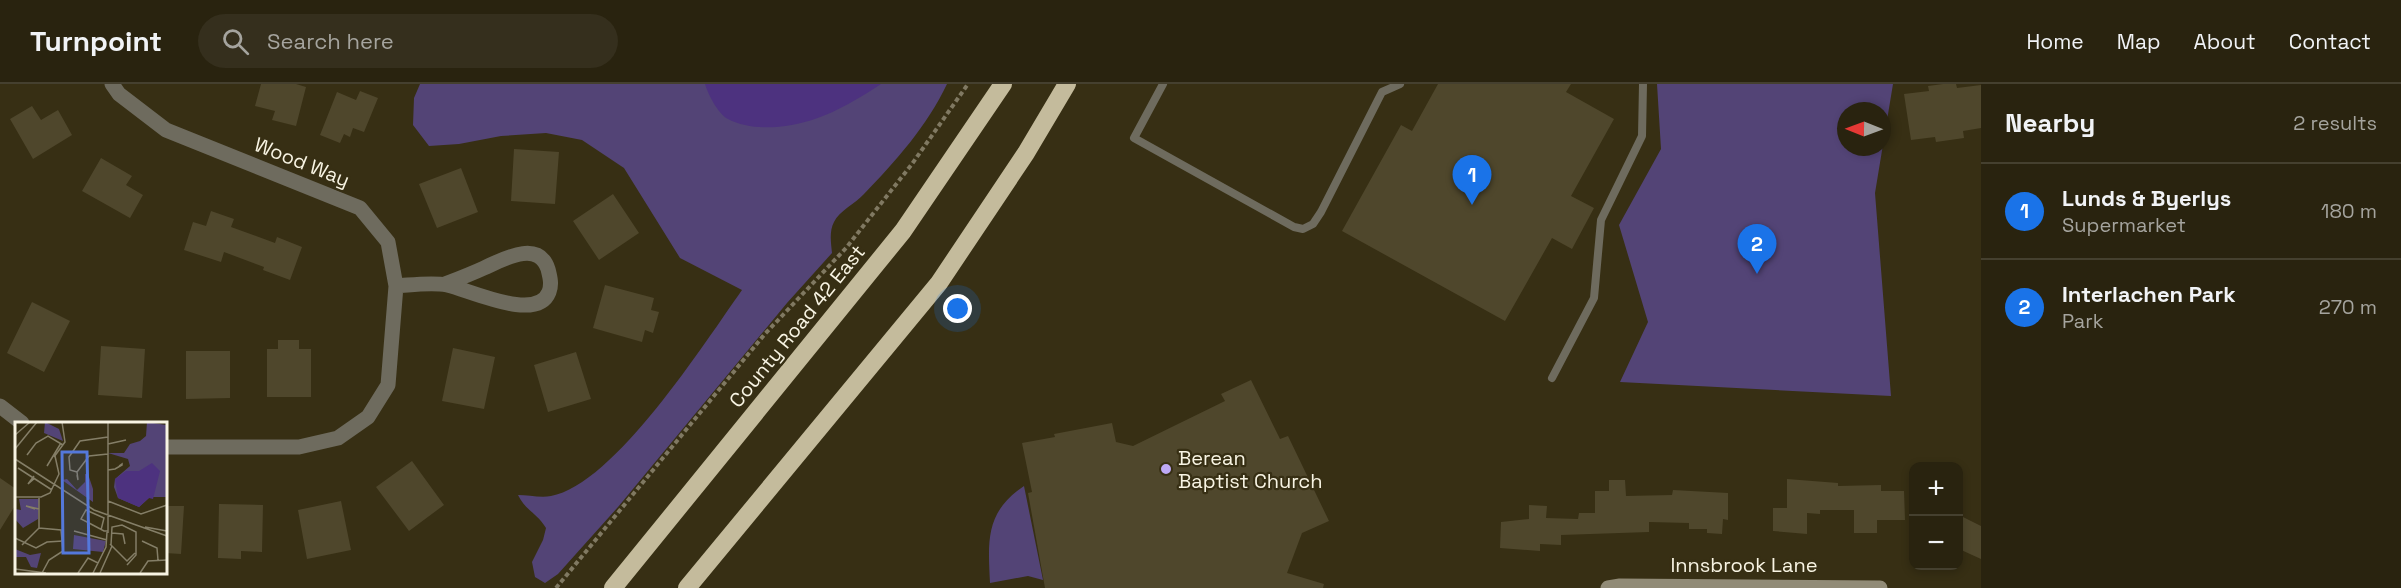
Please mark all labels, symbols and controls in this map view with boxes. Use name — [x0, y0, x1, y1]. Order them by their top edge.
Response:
search box — [198, 14, 618, 68]
text: Turnpoint — [30, 23, 162, 59]
icon: search — [219, 25, 252, 58]
text: Search here — [267, 27, 394, 55]
text: Home — [2026, 28, 2084, 55]
text: Map — [2117, 28, 2161, 55]
text: About — [2194, 28, 2256, 55]
text: Contact — [2289, 28, 2371, 55]
north arrow — [1837, 102, 1891, 156]
text: Nearby — [2005, 106, 2095, 140]
text: 2 results — [2293, 110, 2377, 136]
street label: Wood Way — [250, 131, 354, 193]
pin: 1 — [1452, 156, 1492, 205]
text: Lunds & Byerlys — [2062, 184, 2231, 212]
text: 1 — [2020, 198, 2029, 224]
text: 180 m — [2321, 198, 2377, 224]
text: Supermarket — [2062, 212, 2186, 238]
pin: 2 — [1738, 224, 1776, 274]
street label: County Road 42 East — [723, 239, 871, 413]
text: Interlachen Park — [2062, 280, 2236, 308]
your location — [943, 294, 972, 323]
text: 2 — [2019, 294, 2030, 320]
text: 270 m — [2319, 294, 2377, 320]
text: Park — [2062, 308, 2104, 334]
inset map — [15, 422, 166, 573]
place label: Berean Baptist Church — [1178, 445, 1323, 494]
marker: Berean Baptist Church — [1159, 462, 1173, 476]
map controls — [1909, 462, 1963, 570]
button: + — [1909, 462, 1963, 516]
button: − — [1909, 516, 1963, 570]
street label: Innsbrook Lane — [1670, 552, 1818, 578]

